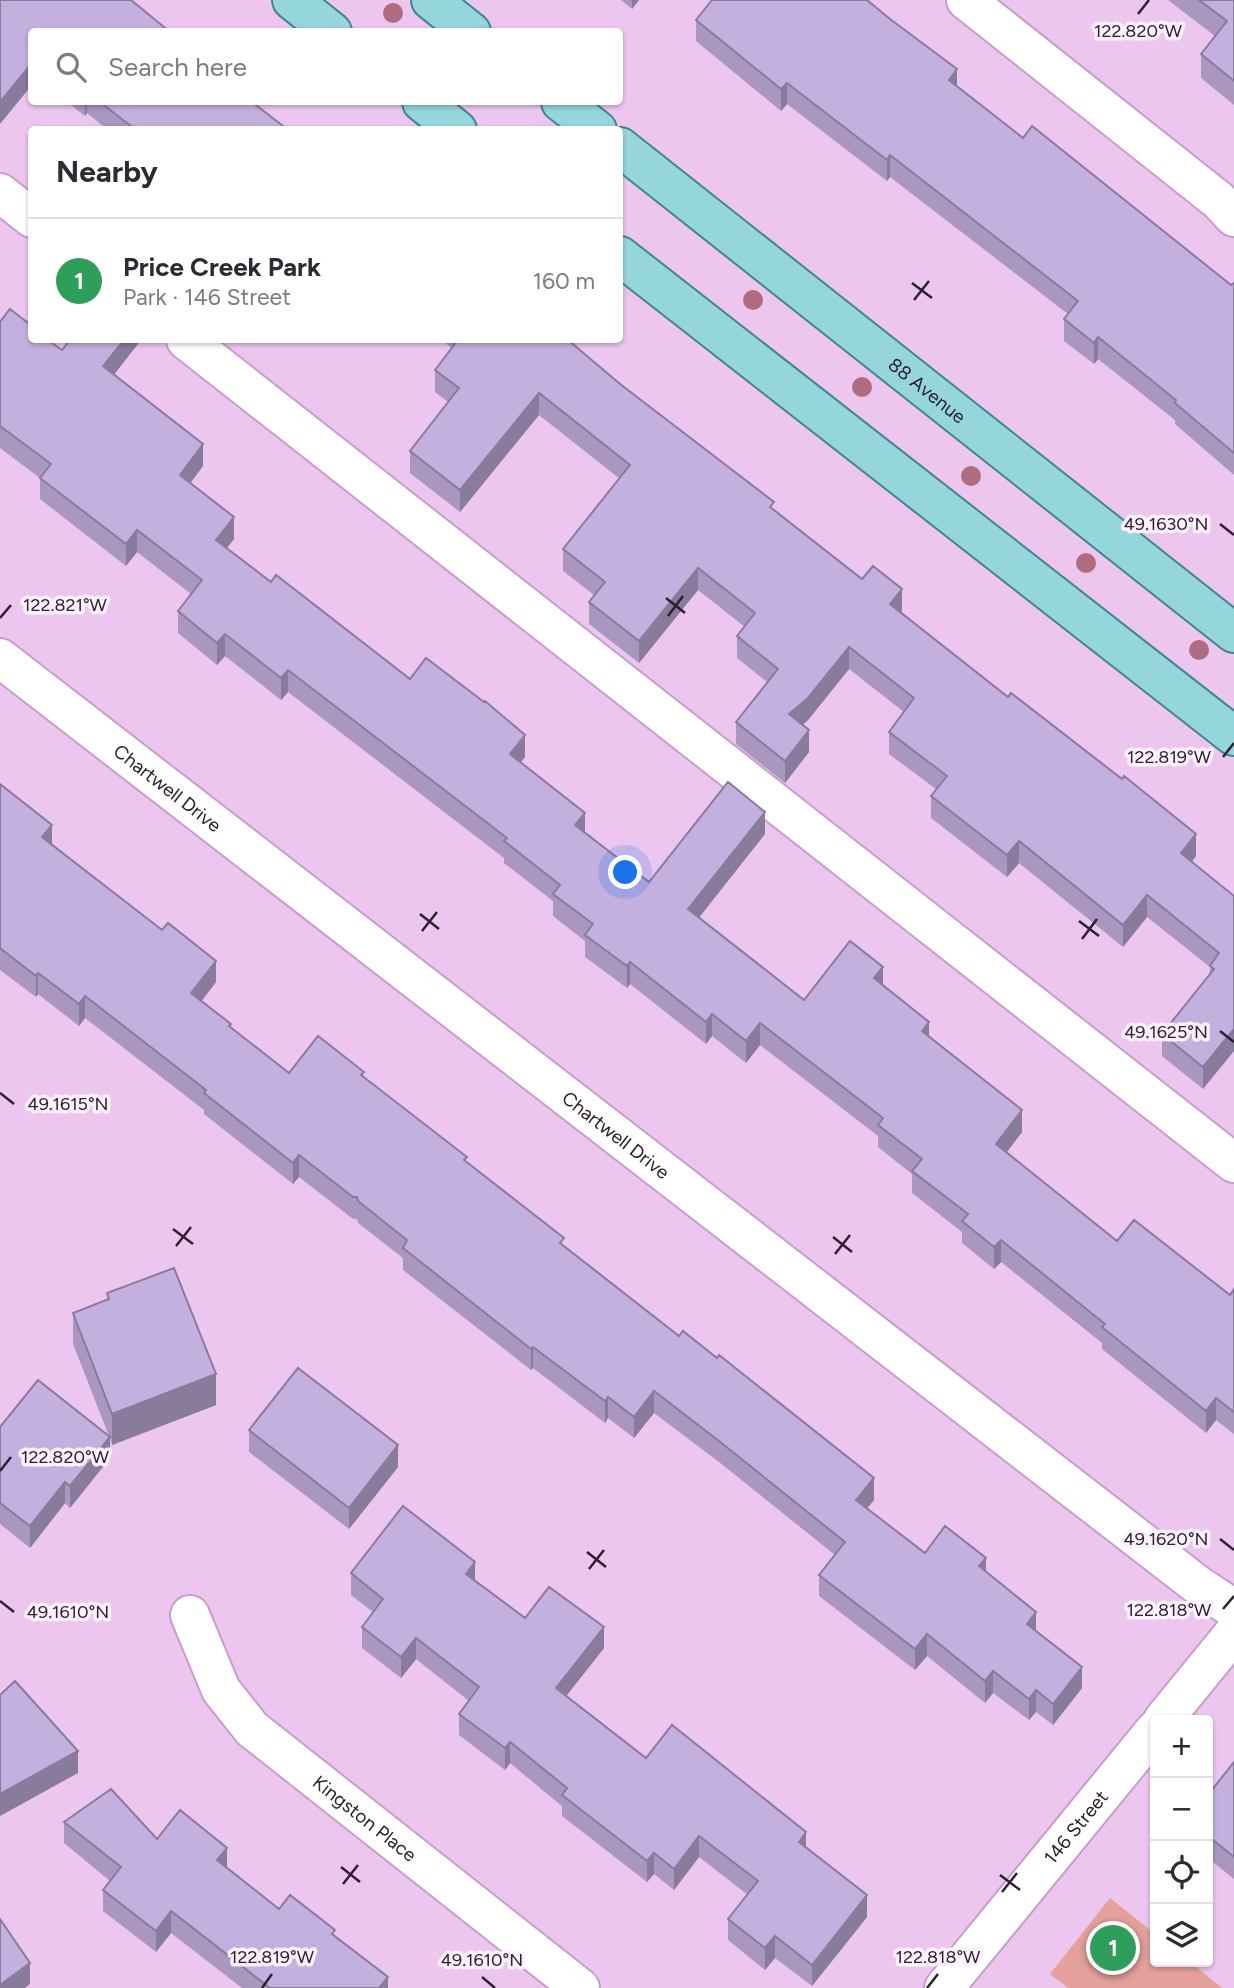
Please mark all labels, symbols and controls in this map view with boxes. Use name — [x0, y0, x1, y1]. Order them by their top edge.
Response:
text: 122.820°W — [1094, 20, 1183, 42]
search box — [28, 28, 623, 105]
icon: search — [52, 48, 90, 86]
text: Search here — [108, 51, 247, 83]
text: Nearby — [56, 153, 158, 190]
text: Price Creek Park — [123, 251, 321, 283]
text: 1 — [74, 267, 84, 295]
text: 160 m — [532, 267, 595, 295]
text: Park · 146 Street — [123, 283, 291, 311]
street label: 88 Avenue — [884, 353, 970, 428]
text: 49.1630°N — [1124, 513, 1208, 535]
text: 122.821°W — [23, 594, 108, 616]
street label: Chartwell Drive — [109, 739, 226, 837]
text: 122.819°W — [1127, 746, 1212, 768]
your location — [608, 855, 642, 889]
text: 49.1625°N — [1124, 1021, 1208, 1043]
street label: Chartwell Drive — [557, 1086, 674, 1184]
text: 49.1615°N — [27, 1093, 109, 1115]
text: 122.820°W — [21, 1446, 110, 1468]
text: 49.1620°N — [1124, 1528, 1208, 1550]
text: 122.818°W — [1127, 1599, 1212, 1621]
text: 49.1610°N — [27, 1601, 109, 1623]
map controls — [1150, 1715, 1213, 1967]
button: + — [1150, 1715, 1213, 1778]
street label: Kingston Place — [308, 1771, 421, 1867]
button: − — [1150, 1778, 1213, 1841]
street label: 146 Street — [1039, 1786, 1113, 1869]
button: locate — [1150, 1841, 1213, 1904]
button: layers — [1150, 1904, 1213, 1967]
pin: 1 — [1090, 1922, 1136, 1974]
text: 122.819°W — [230, 1946, 315, 1968]
text: 122.818°W — [896, 1946, 981, 1968]
text: 49.1610°N — [441, 1949, 523, 1971]

